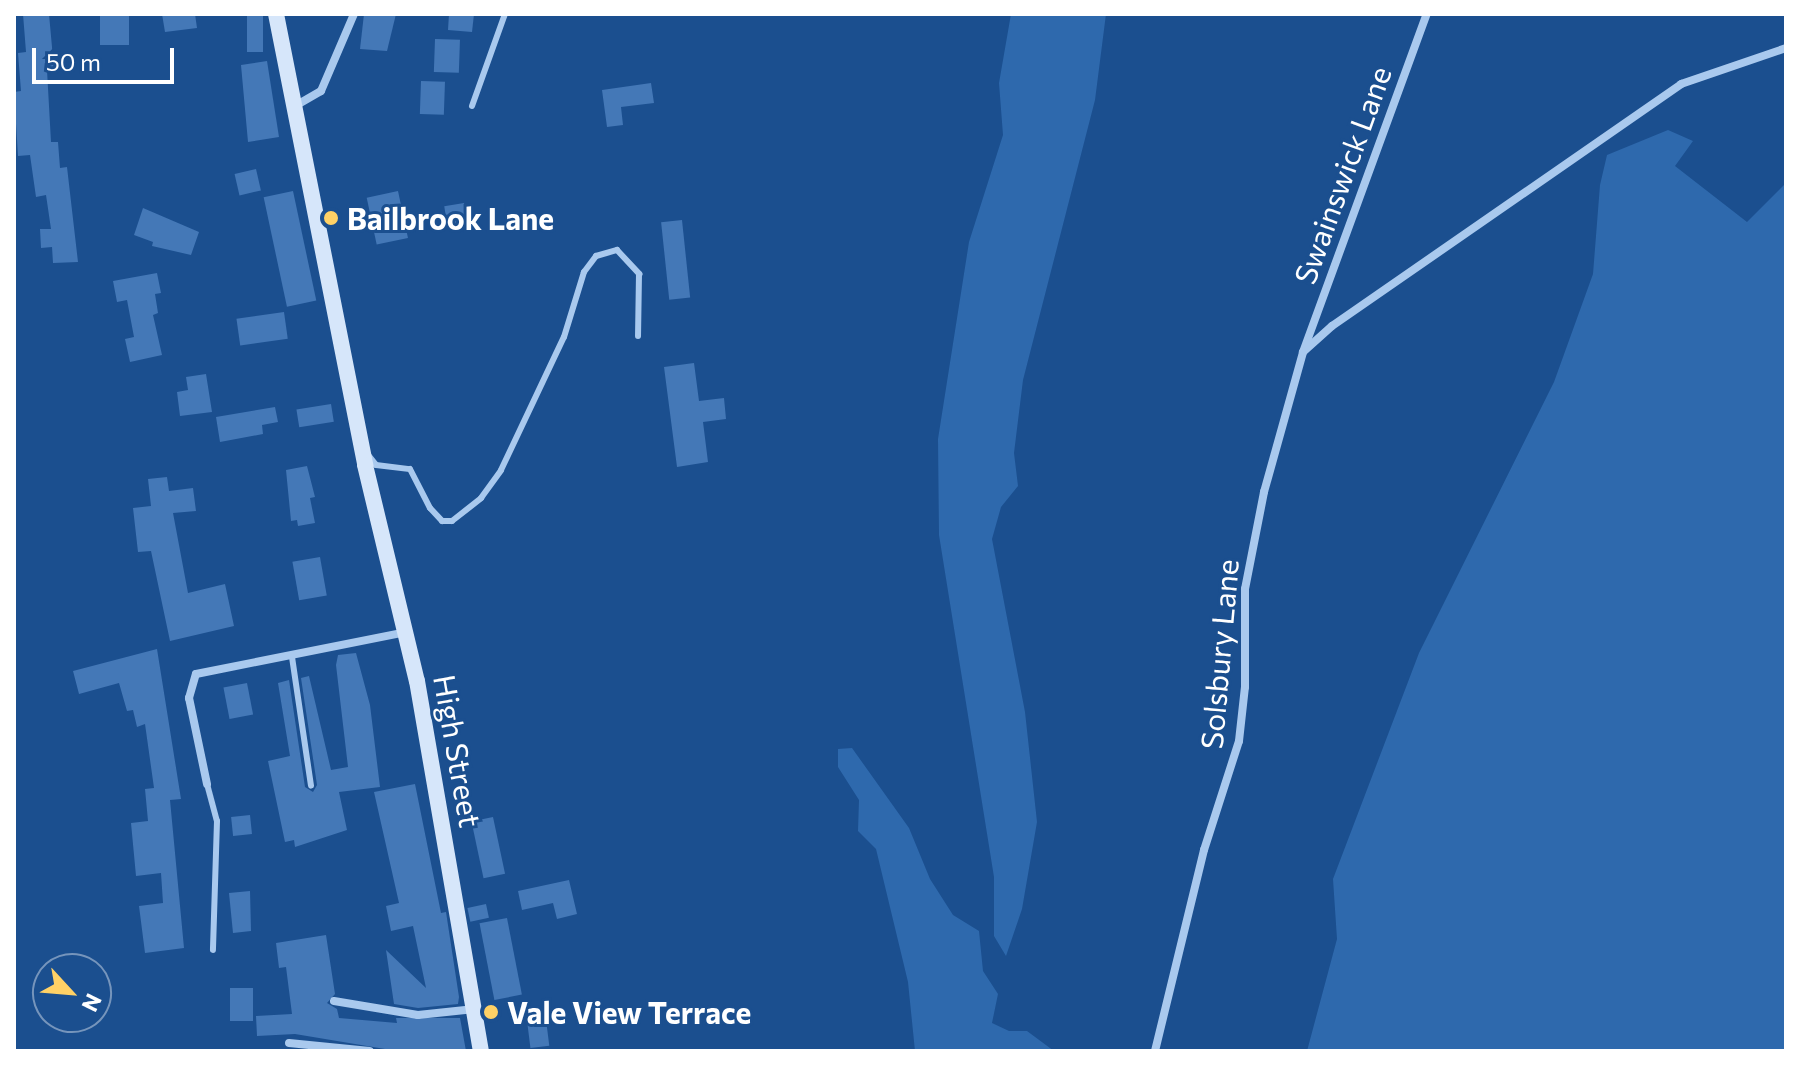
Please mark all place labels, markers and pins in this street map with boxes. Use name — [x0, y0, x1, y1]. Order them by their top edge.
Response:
place label: Bailbrook Lane — [347, 200, 554, 236]
marker: Bailbrook Lane — [322, 209, 340, 227]
place label: Vale View Terrace — [507, 994, 751, 1030]
marker: Vale View Terrace — [482, 1003, 500, 1021]

